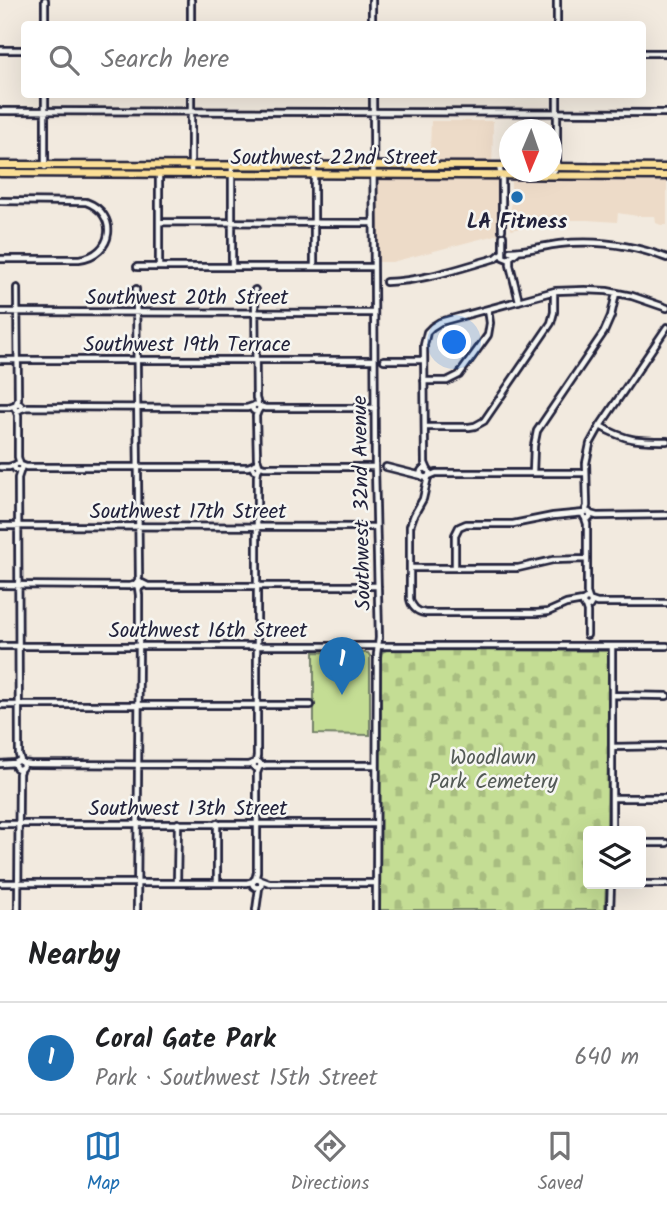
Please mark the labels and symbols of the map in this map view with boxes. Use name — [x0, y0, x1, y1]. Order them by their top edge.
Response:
north arrow — [499, 119, 562, 182]
street label: Southwest 22nd Street — [231, 142, 438, 175]
marker: LA Fitness — [509, 189, 525, 205]
place label: LA Fitness — [467, 206, 567, 239]
street label: Southwest 20th Street — [86, 282, 289, 315]
your location — [437, 325, 471, 359]
street label: Southwest 19th Terrace — [83, 329, 291, 362]
street label: Southwest 32nd Avenue — [344, 394, 381, 611]
street label: Southwest 17th Street — [90, 496, 287, 529]
street label: Southwest 16th Street — [109, 615, 308, 648]
pin: 1 — [319, 637, 365, 695]
park label: Woodlawn Park Cemetery — [428, 742, 558, 799]
street label: Southwest 13th Street — [89, 793, 288, 826]

